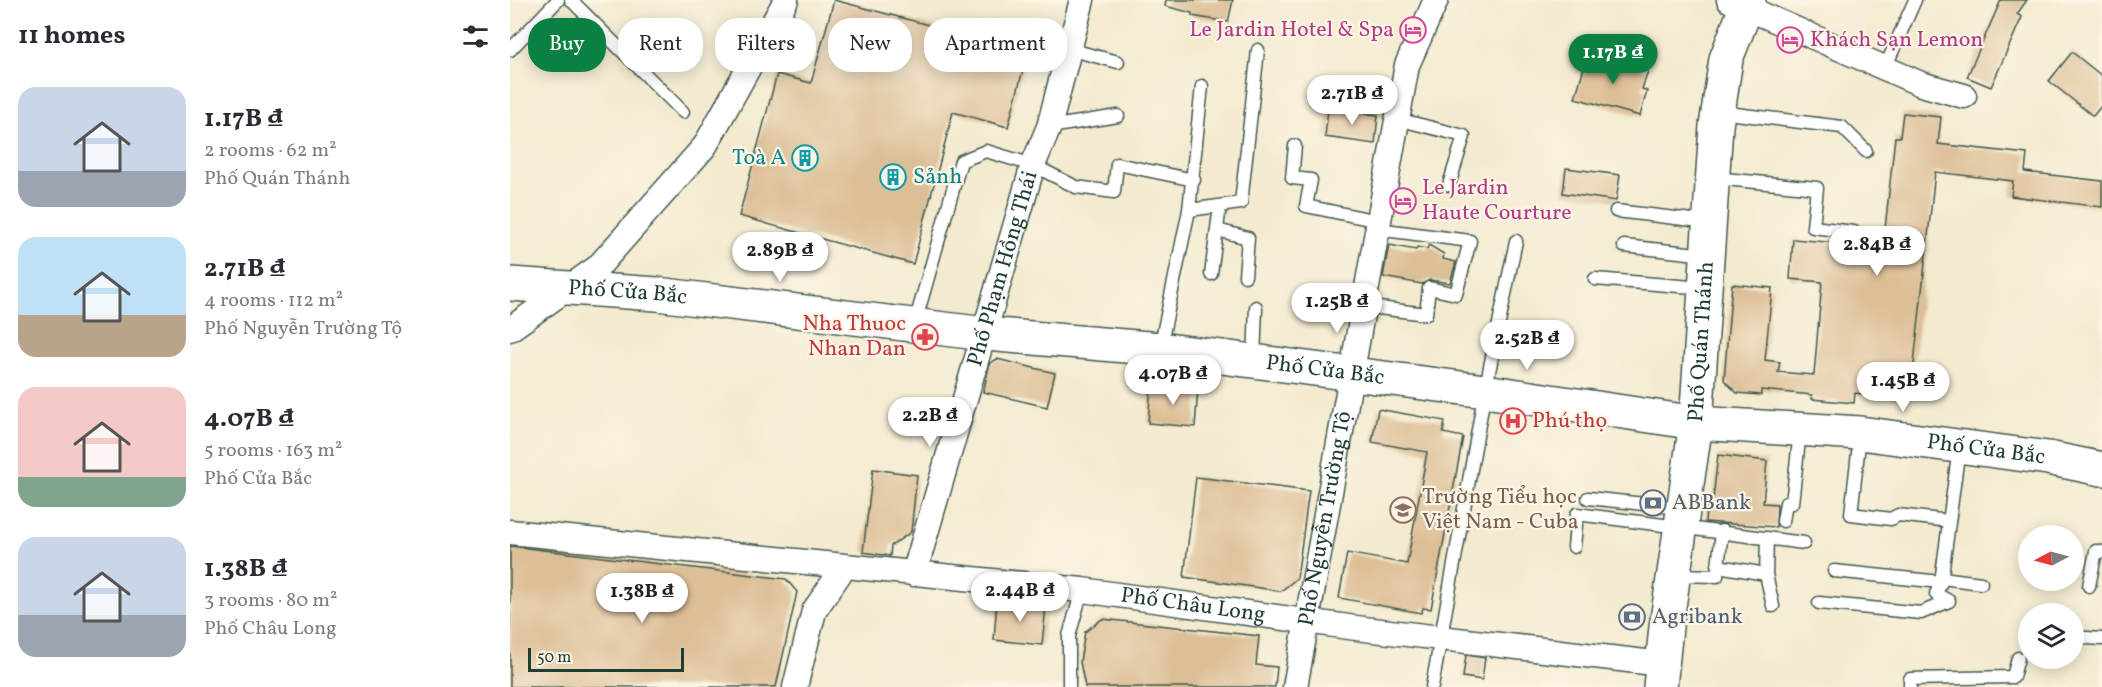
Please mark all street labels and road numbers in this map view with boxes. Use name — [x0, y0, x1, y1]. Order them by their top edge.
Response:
street label: Phố Phạm Hồng Thái — [960, 167, 1046, 370]
street label: Phố Quán Thánh — [1681, 260, 1722, 423]
street label: Phố Cửa Bắc — [567, 272, 689, 313]
street label: Phố Cửa Bắc — [1264, 347, 1386, 393]
street label: Phố Nguyễn Trường Tộ — [1291, 409, 1360, 629]
street label: Phố Cửa Bắc — [1925, 427, 2047, 473]
street label: Phố Châu Long — [1119, 580, 1267, 631]

